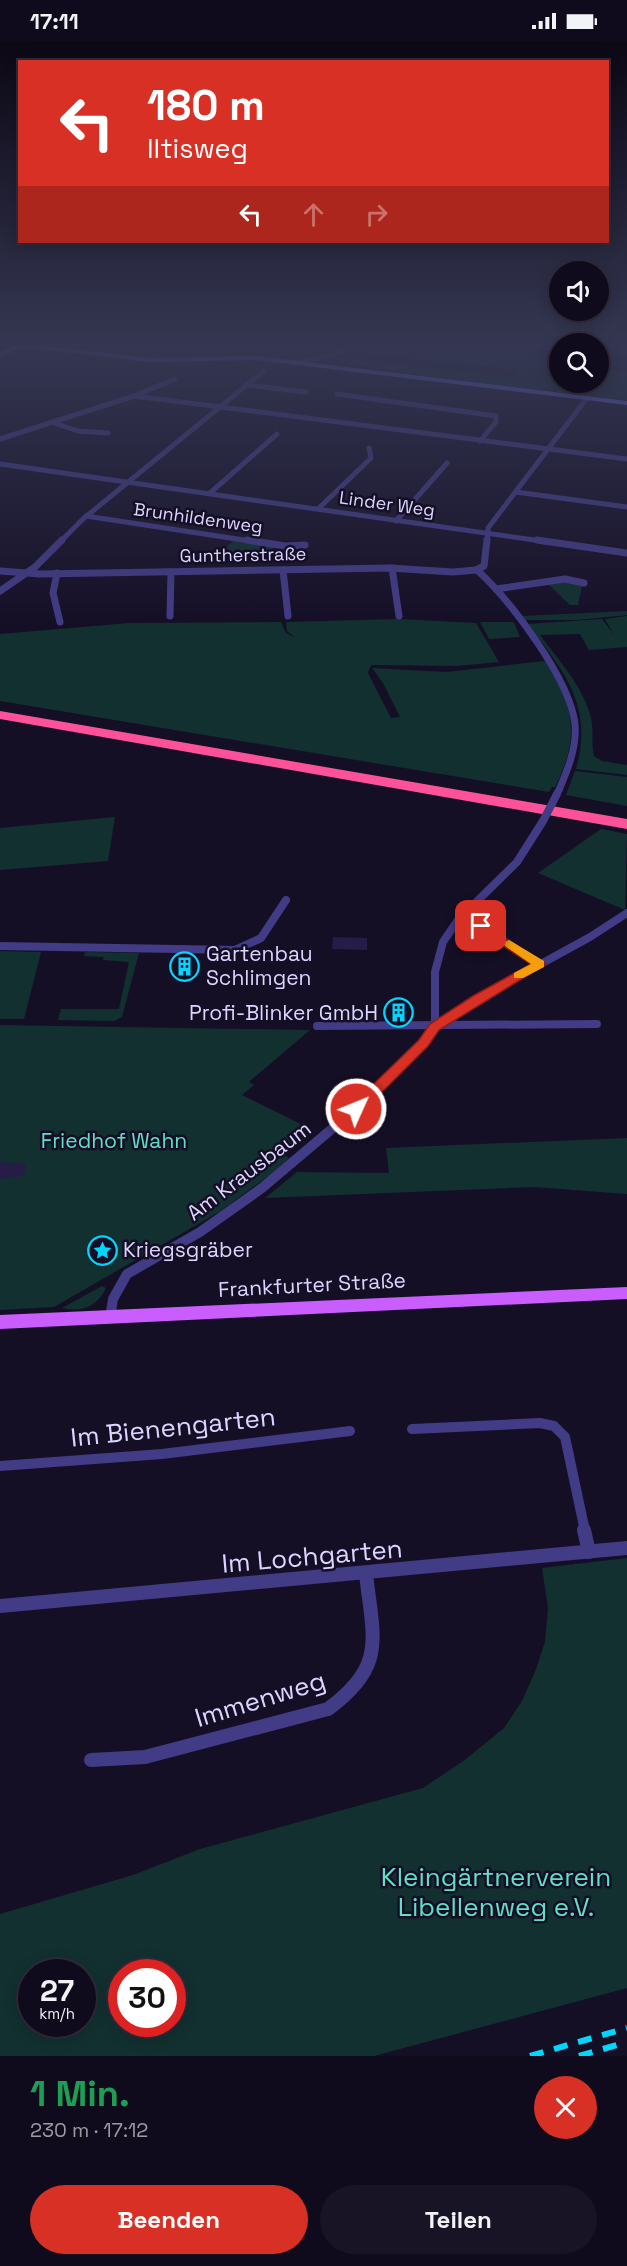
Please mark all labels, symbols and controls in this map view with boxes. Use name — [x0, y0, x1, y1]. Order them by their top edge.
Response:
text: 17:11 — [30, 7, 79, 35]
text: 180 m — [147, 79, 265, 132]
icon: left — [48, 84, 126, 162]
text: Iltisweg — [147, 131, 248, 166]
icon: left — [234, 198, 267, 231]
icon: ahead — [297, 198, 330, 231]
icon: right — [360, 198, 393, 231]
map controls — [549, 261, 609, 393]
button: sound — [549, 261, 609, 321]
button: search — [549, 333, 609, 393]
street label: Linder Weg — [338, 485, 436, 522]
street label: Brunhildenweg — [132, 497, 264, 538]
street label: Guntherstraße — [179, 542, 306, 567]
pin — [455, 900, 506, 951]
icon: arrive — [464, 909, 497, 942]
place label: Gartenbau Schlimgen — [206, 940, 313, 991]
building icon: Gartenbau Schlimgen — [169, 950, 201, 982]
building icon: Profi-Blinker GmbH — [383, 997, 415, 1029]
place label: Profi-Blinker GmbH — [189, 999, 378, 1026]
position arrow — [324, 1077, 388, 1141]
street label: Am Krausbaum — [181, 1115, 316, 1226]
park label: Friedhof Wahn — [41, 1127, 187, 1154]
place icon: Kriegsgräber — [86, 1234, 118, 1266]
place label: Kriegsgräber — [123, 1236, 253, 1263]
street label: Frankfurter Straße — [217, 1266, 407, 1303]
street label: Im Bienengarten — [69, 1399, 277, 1455]
street label: Im Lochgarten — [220, 1531, 404, 1581]
street label: Immenweg — [191, 1663, 329, 1735]
park label: Kleingärtnerverein Libellenweg e.V. — [381, 1860, 611, 1924]
speed limit sign: 30 — [108, 1959, 186, 2037]
text: 27 — [40, 1971, 74, 2010]
text: km/h — [39, 2004, 75, 2023]
text: 1 Min. — [30, 2071, 130, 2117]
button: close — [534, 2076, 597, 2139]
text: 230 m · 17:12 — [30, 2117, 148, 2143]
button: Beenden — [30, 2185, 308, 2254]
button: Teilen — [320, 2185, 597, 2254]

